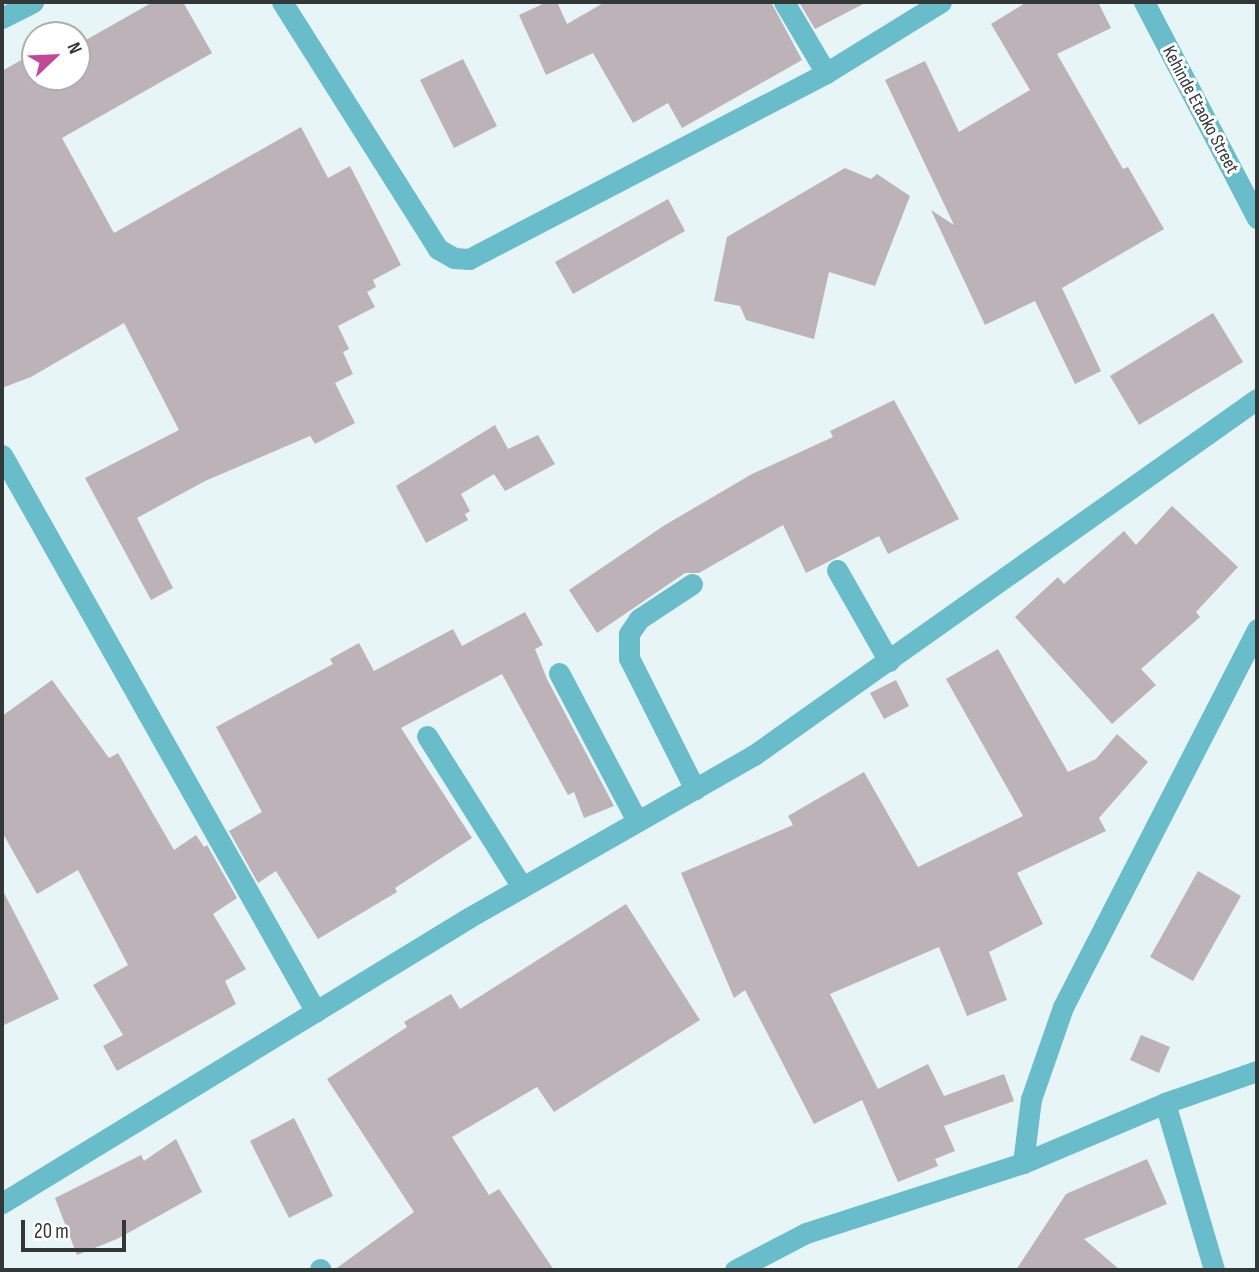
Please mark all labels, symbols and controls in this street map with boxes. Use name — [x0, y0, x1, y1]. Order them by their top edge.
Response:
north arrow — [21, 21, 91, 91]
text: N — [61, 39, 87, 58]
street label: Kehinde Etaoko Street — [1157, 42, 1243, 178]
scale bar — [24, 1206, 130, 1250]
text: 20 m — [34, 1219, 69, 1244]

